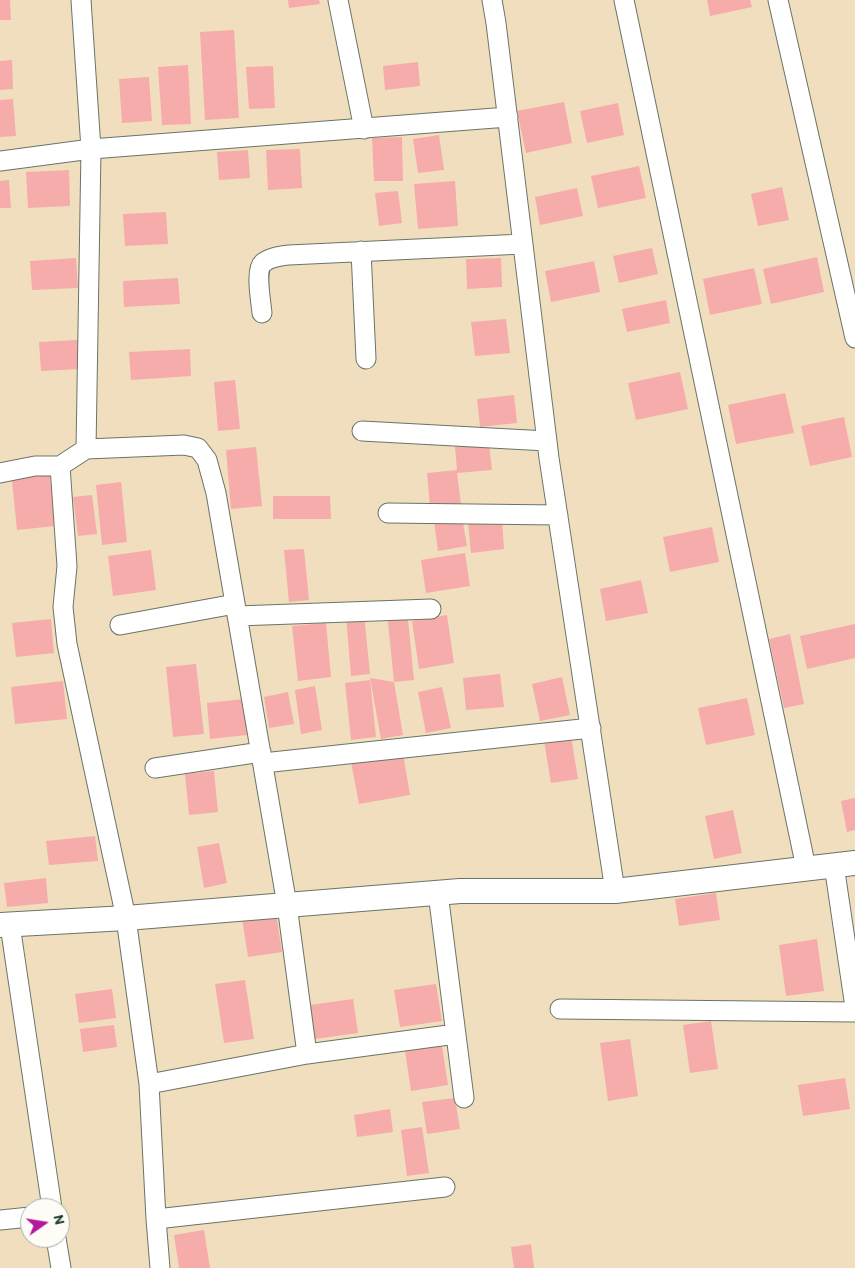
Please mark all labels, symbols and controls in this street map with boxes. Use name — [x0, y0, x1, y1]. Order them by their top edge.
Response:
north arrow — [20, 1198, 70, 1248]
text: N — [50, 1213, 68, 1226]

